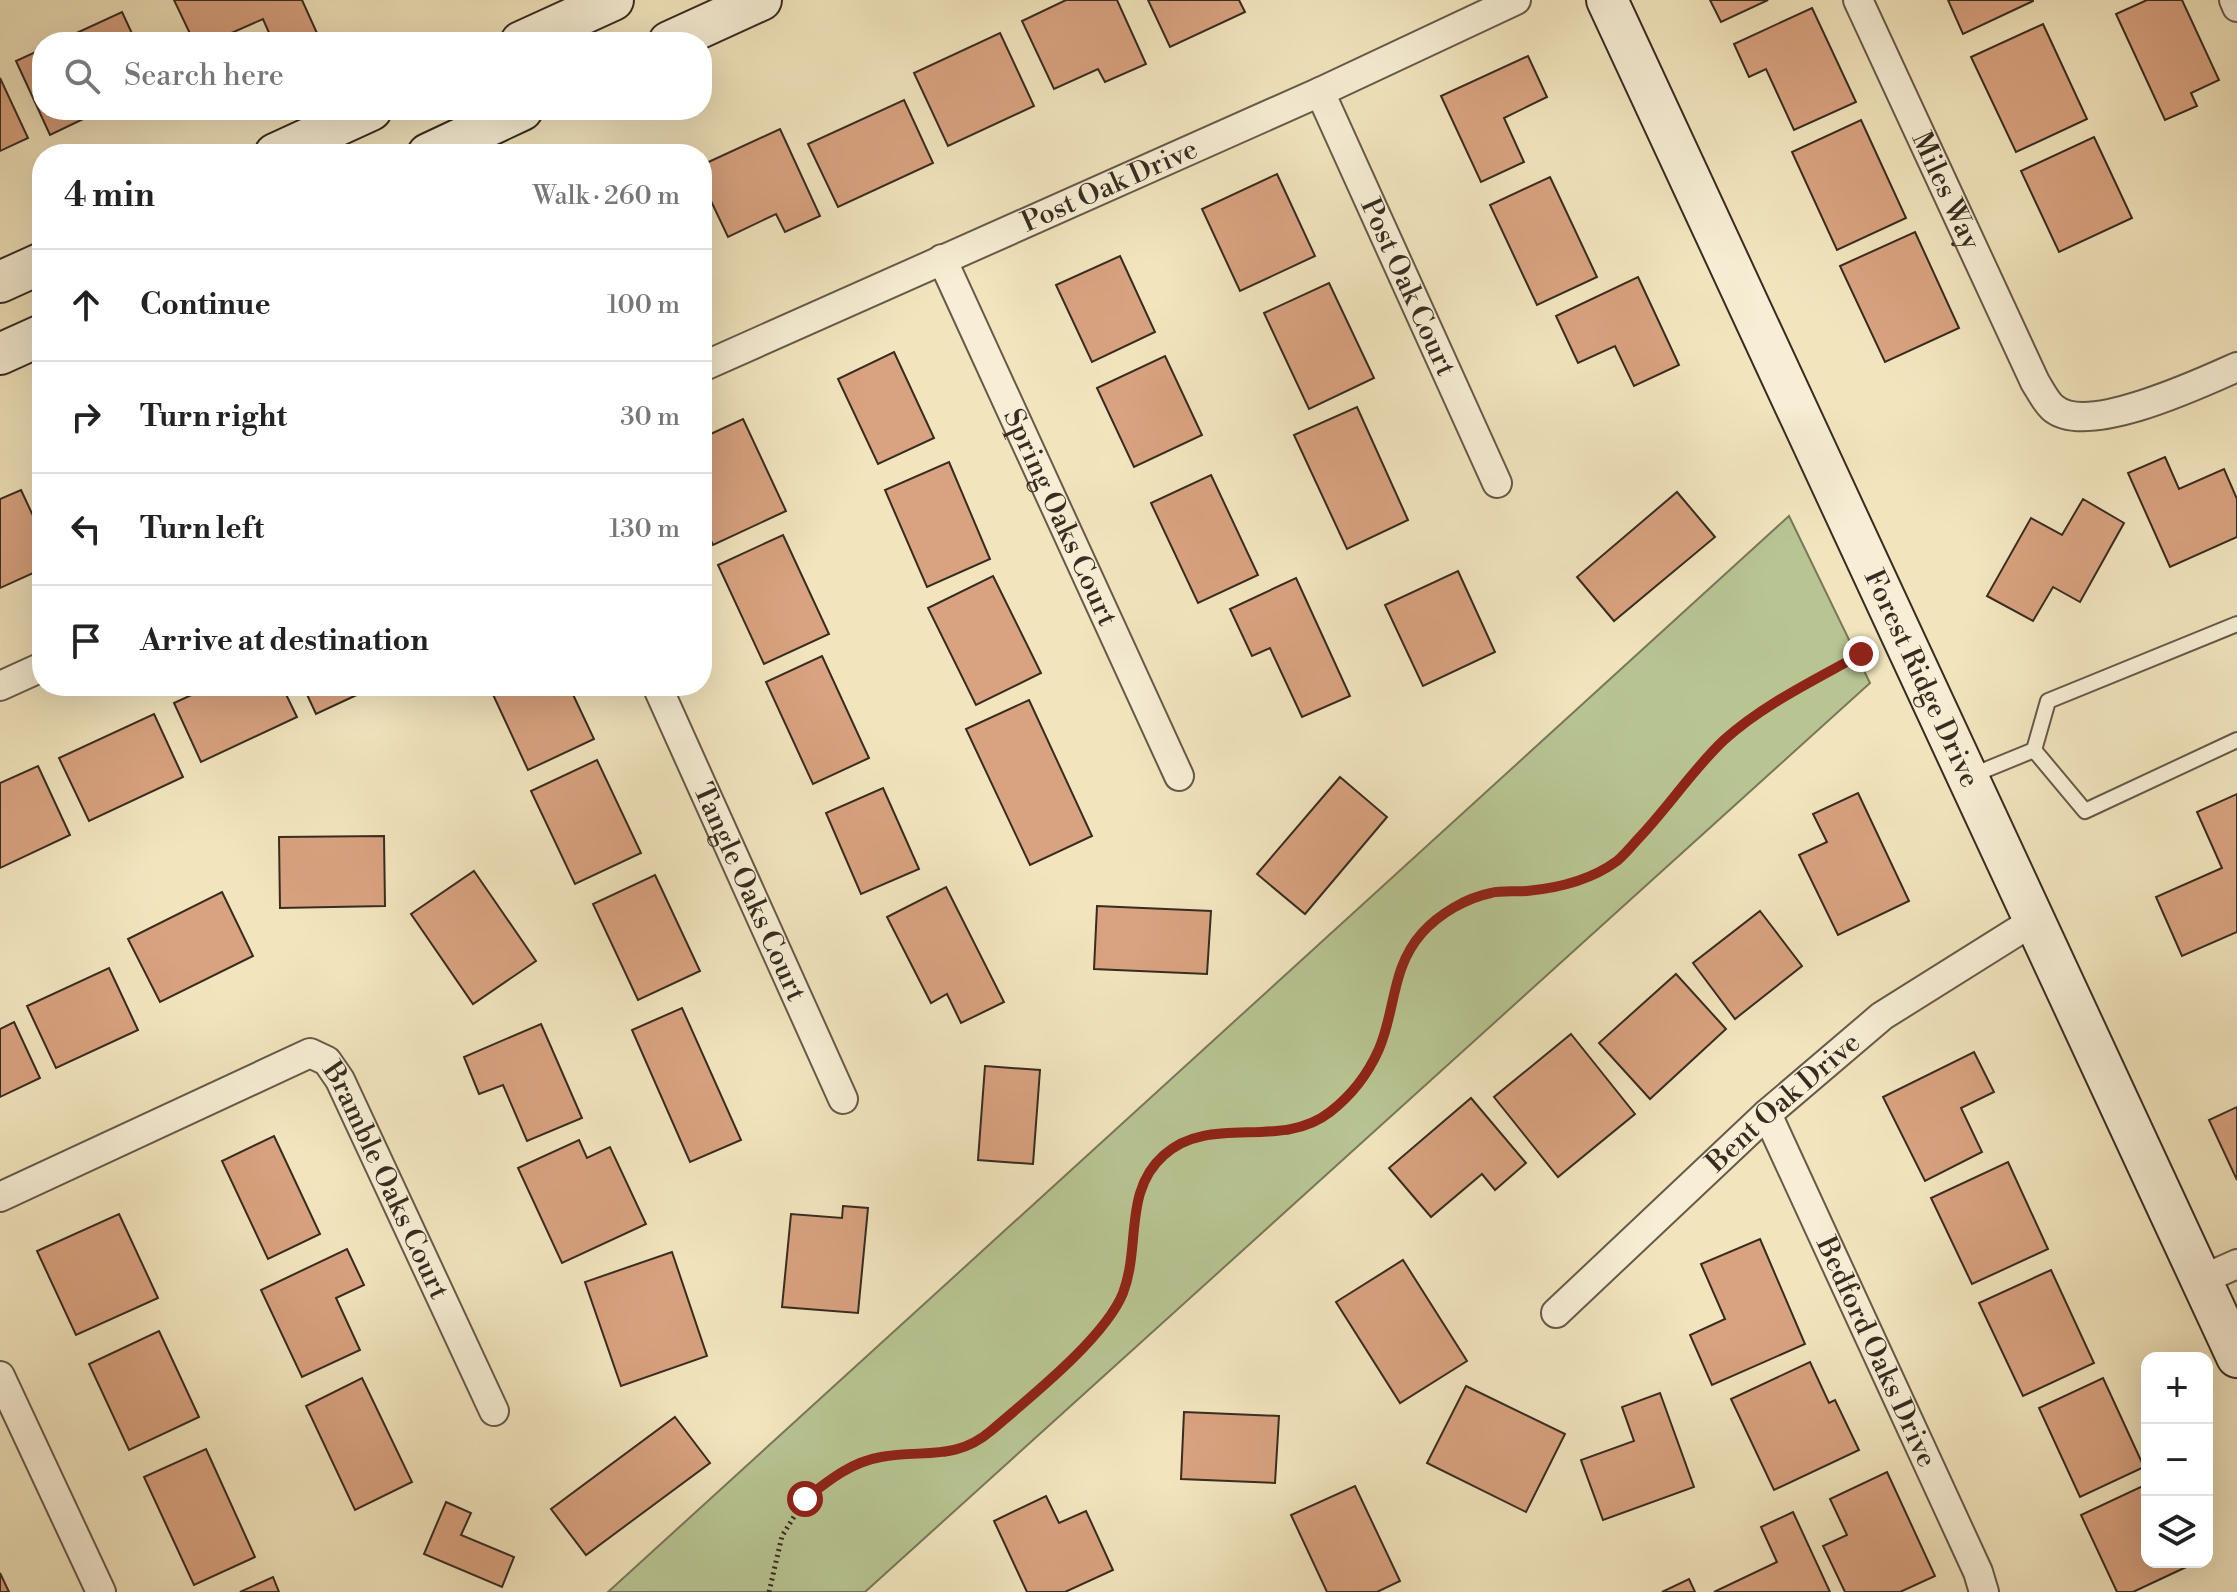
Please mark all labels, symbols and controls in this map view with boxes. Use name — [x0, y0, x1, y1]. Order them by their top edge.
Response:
search box — [32, 32, 712, 120]
icon: search — [60, 54, 104, 98]
text: Search here — [124, 57, 284, 95]
street label: Miles Way — [1904, 126, 1989, 255]
street label: Post Oak Drive — [1016, 131, 1203, 240]
text: 4 min — [64, 175, 155, 217]
text: Walk · 260 m — [533, 180, 680, 212]
street label: Post Oak Court — [1353, 193, 1464, 381]
icon: ahead — [64, 283, 108, 327]
text: Continue — [140, 286, 271, 324]
text: 100 m — [607, 289, 680, 321]
icon: right — [64, 395, 108, 439]
text: Turn right — [140, 398, 287, 436]
text: 30 m — [620, 401, 680, 433]
street label: Spring Oaks Court — [996, 403, 1125, 631]
icon: left — [64, 507, 108, 551]
text: Turn left — [140, 510, 264, 548]
text: 130 m — [609, 513, 680, 545]
street label: Forest Ridge Drive — [1856, 564, 1988, 793]
icon: arrive — [64, 619, 108, 663]
text: Arrive at destination — [140, 622, 429, 660]
route end — [1843, 636, 1879, 672]
street label: Tangle Oaks Court — [686, 778, 814, 1007]
street label: Bent Oak Drive — [1698, 1025, 1867, 1180]
street label: Bramble Oaks Court — [314, 1054, 457, 1305]
street label: Bedford Oaks Drive — [1808, 1230, 1945, 1473]
map controls — [2141, 1352, 2213, 1568]
button: + — [2141, 1352, 2213, 1424]
button: − — [2141, 1424, 2213, 1496]
route start — [787, 1481, 823, 1517]
button: layers — [2141, 1496, 2213, 1568]

